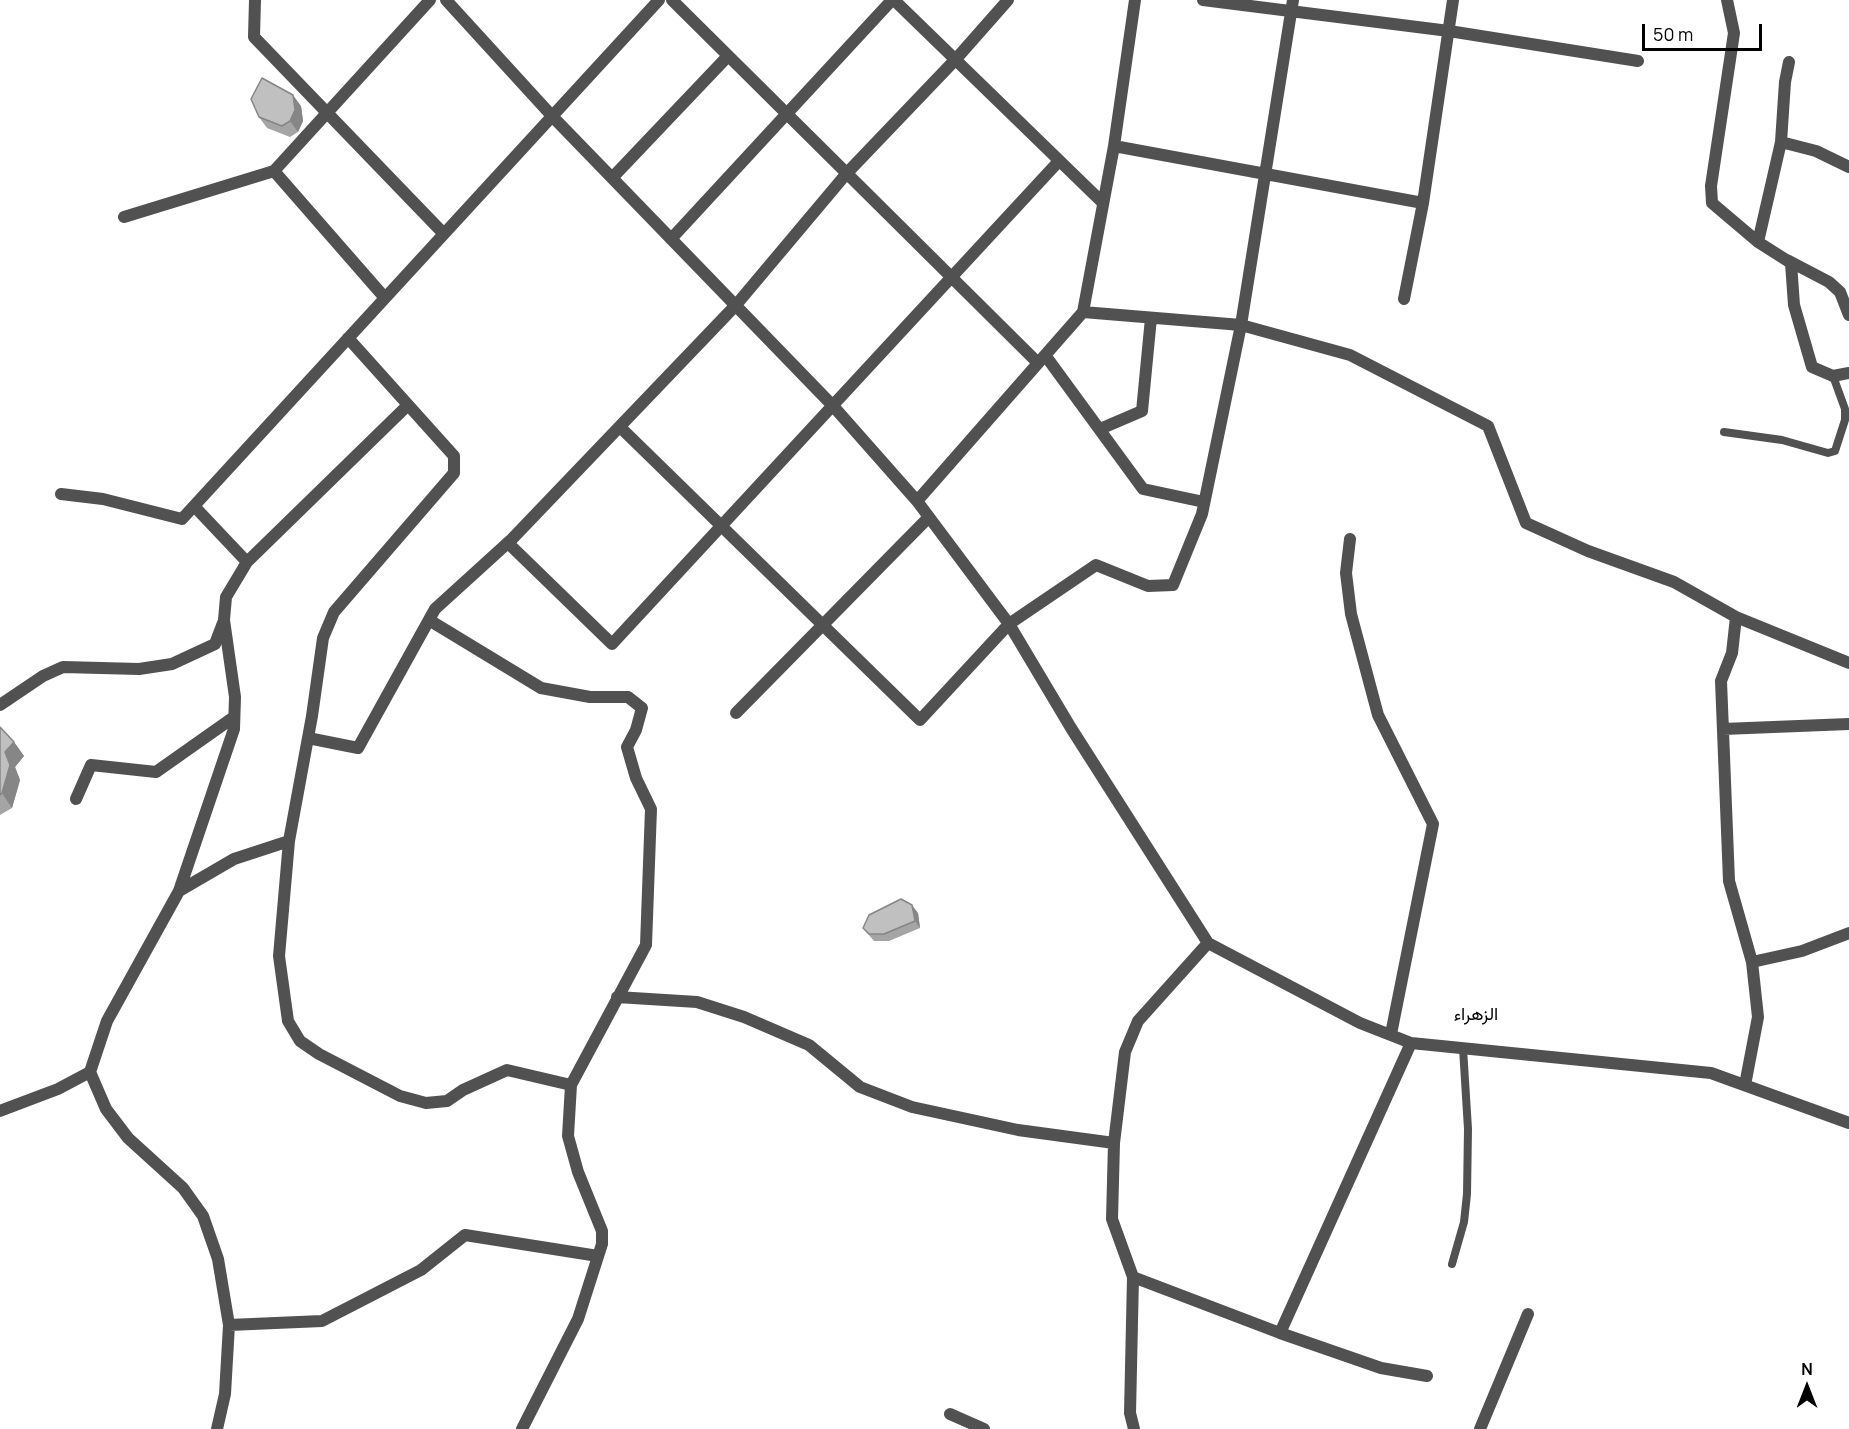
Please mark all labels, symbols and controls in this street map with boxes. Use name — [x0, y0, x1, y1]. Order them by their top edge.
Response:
scale bar — [1645, 12, 1765, 50]
text: 50 m — [1653, 22, 1693, 46]
district label: الزهراء — [1454, 1004, 1498, 1026]
north arrow — [1777, 1357, 1837, 1417]
text: N — [1801, 1358, 1813, 1380]

